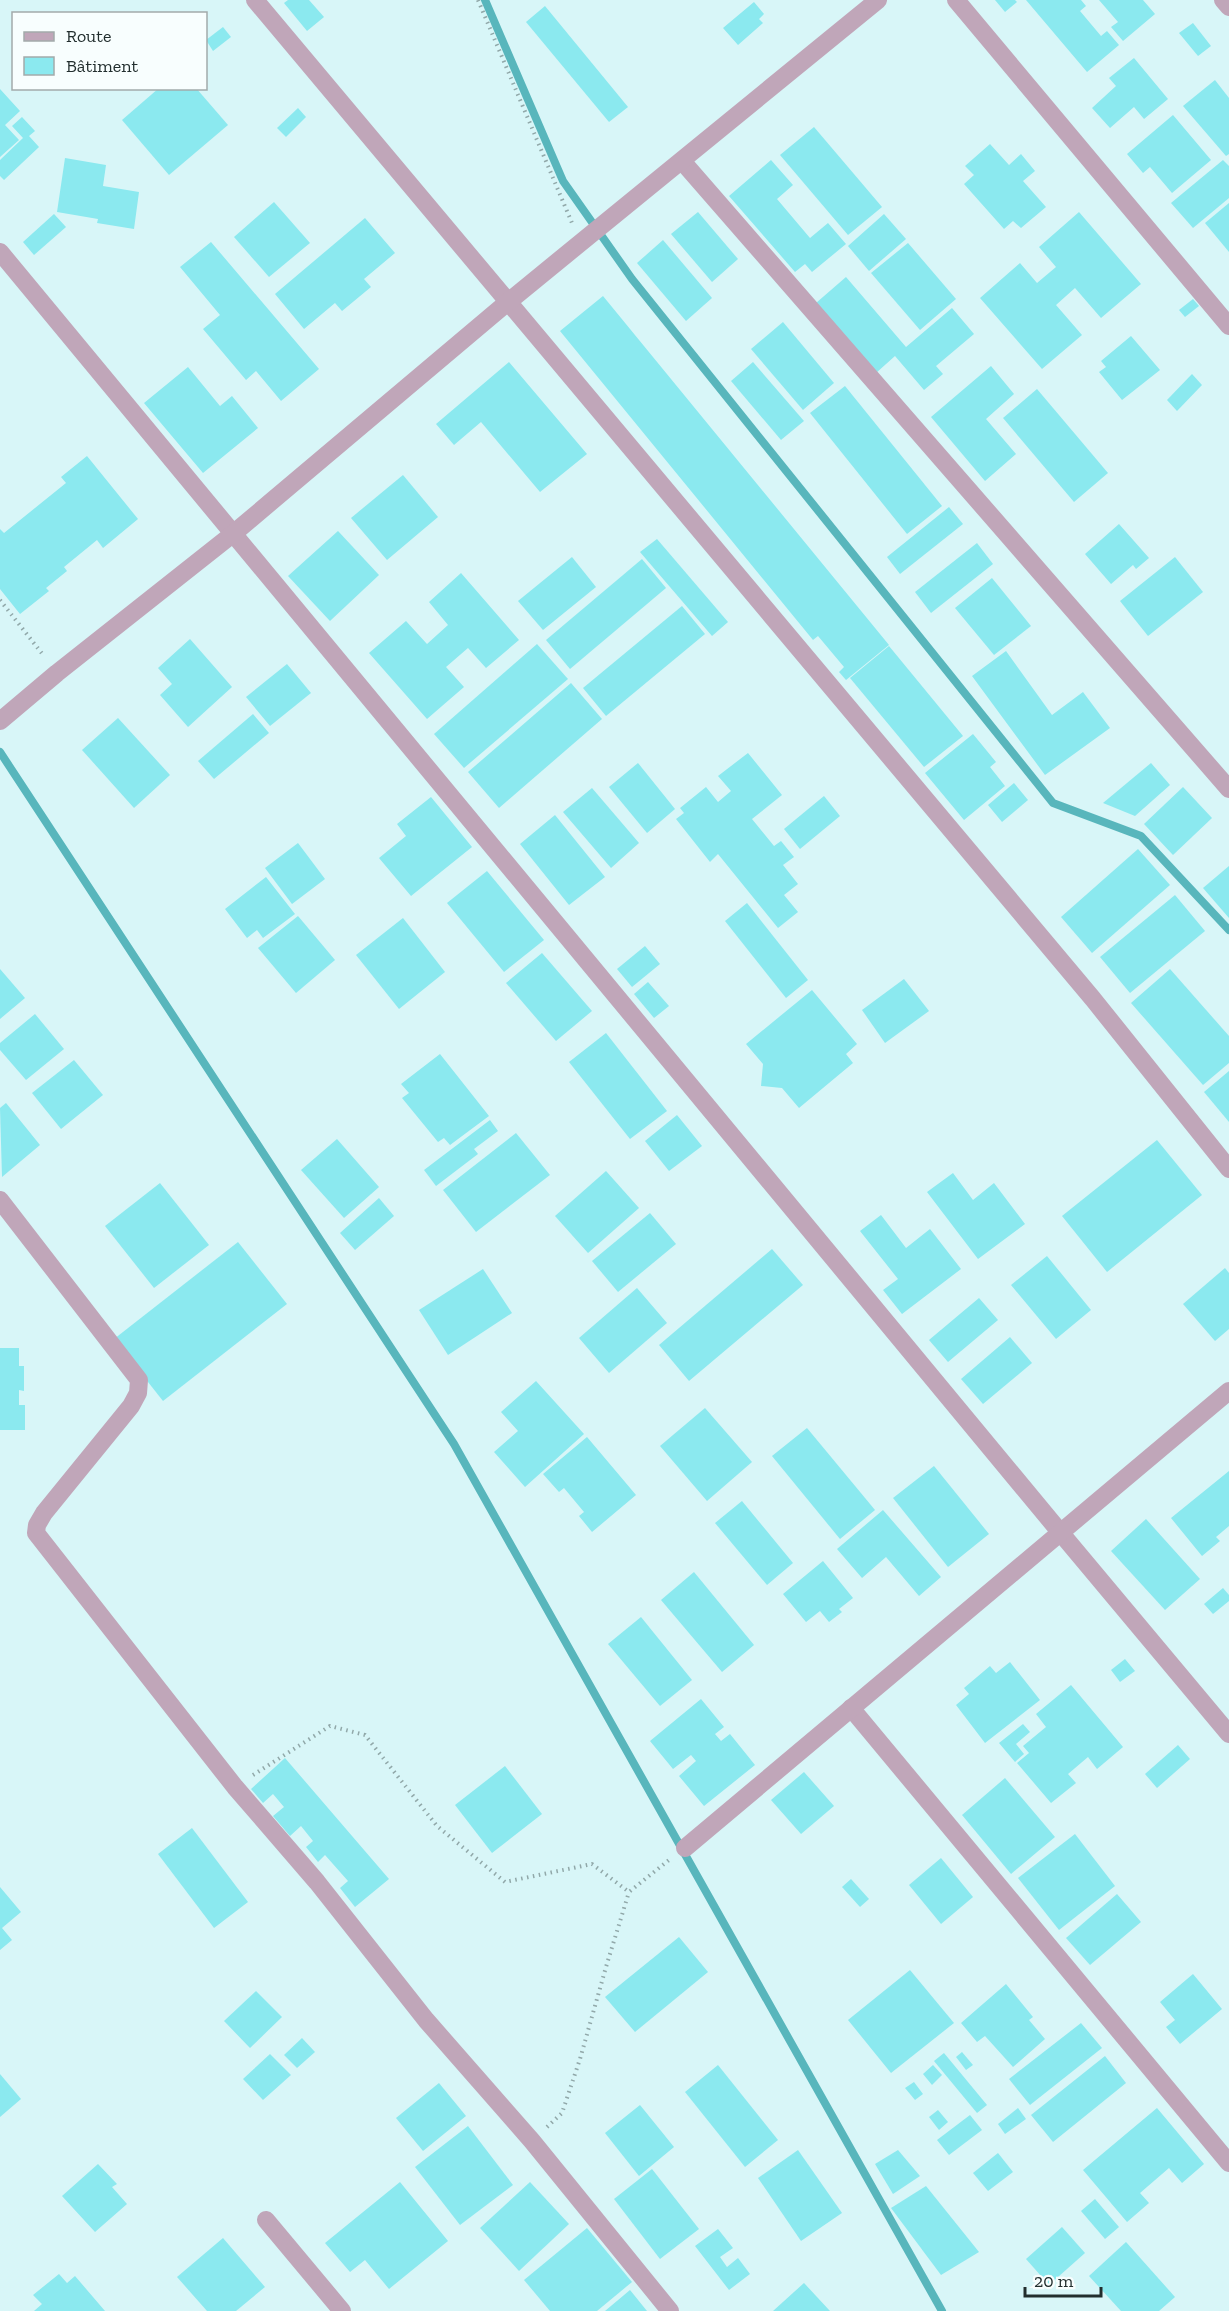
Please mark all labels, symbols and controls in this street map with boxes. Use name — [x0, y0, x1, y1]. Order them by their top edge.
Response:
legend — [12, 12, 207, 90]
text: Route — [66, 25, 111, 47]
text: Bâtiment — [66, 55, 139, 77]
scale bar — [1025, 2260, 1102, 2298]
text: 20 m — [1034, 2270, 1074, 2292]

